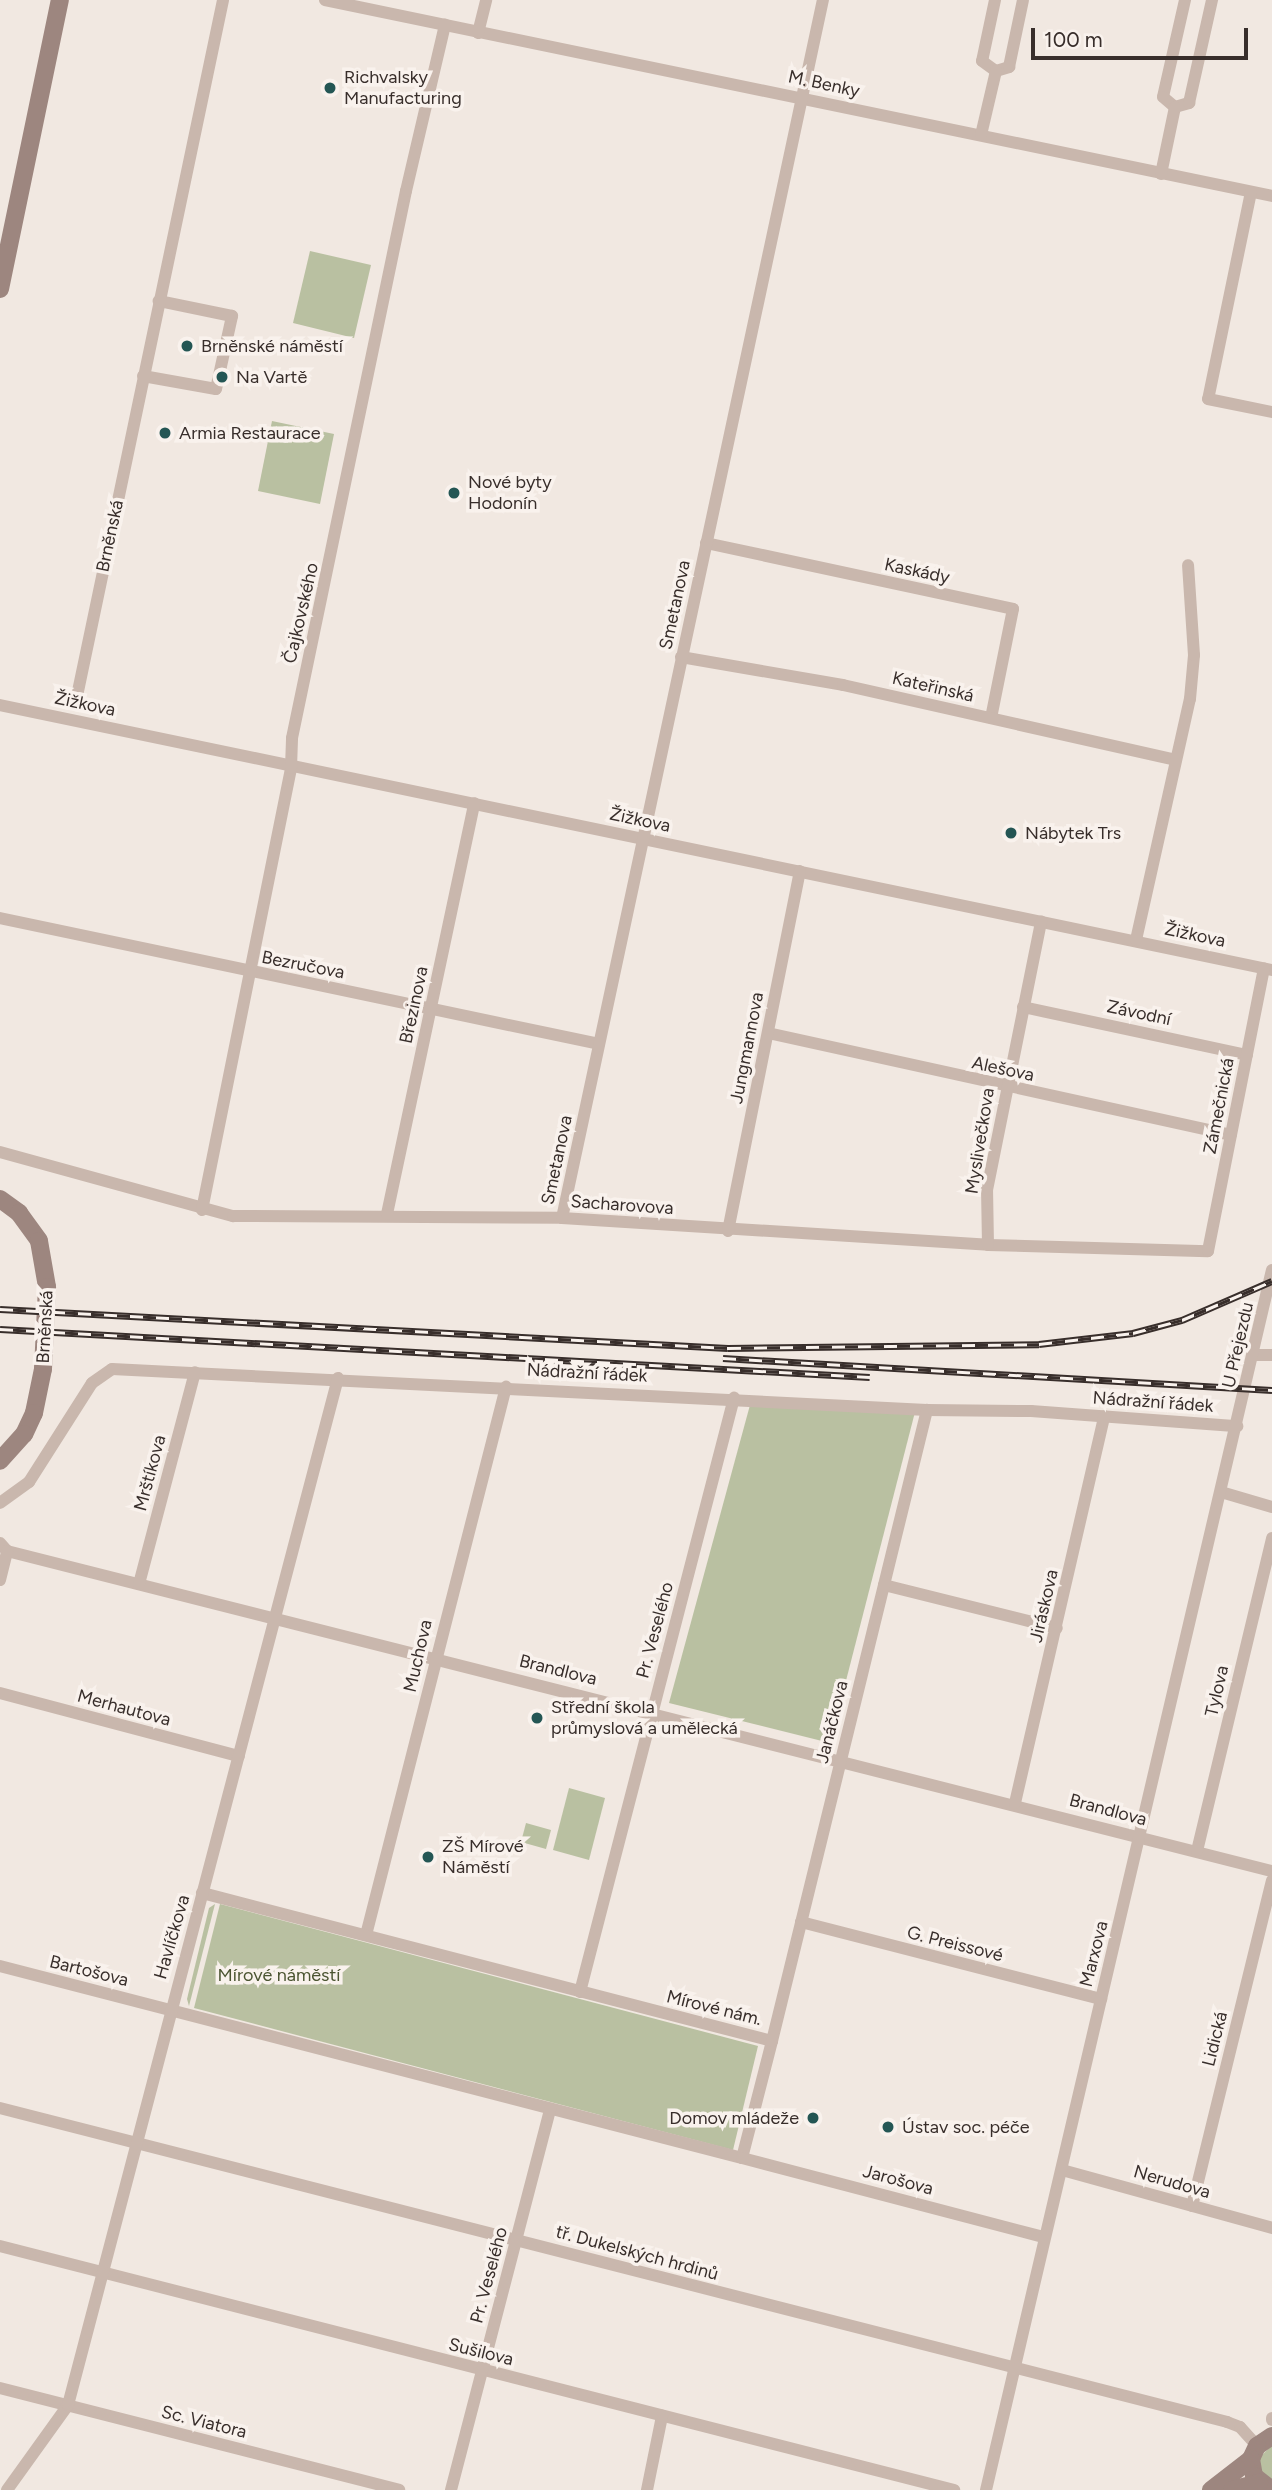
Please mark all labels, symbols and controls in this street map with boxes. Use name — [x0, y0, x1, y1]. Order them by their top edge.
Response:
scale bar — [1034, 14, 1251, 58]
text: 100 m — [1044, 27, 1103, 52]
street label: M. Benky — [786, 66, 862, 102]
place label: Richvalsky Manufacturing — [344, 67, 462, 110]
marker: Richvalsky Manufacturing — [322, 80, 338, 96]
place label: Brněnské náměstí — [201, 335, 343, 357]
marker: Brněnské náměstí — [179, 338, 195, 354]
place label: Na Vartě — [236, 366, 307, 388]
marker: Na Vartě — [214, 369, 230, 385]
place label: Armia Restaurace — [179, 422, 321, 444]
marker: Armia Restaurace — [157, 425, 173, 441]
place label: Nové byty Hodonín — [468, 472, 552, 514]
marker: Nové byty Hodonín — [446, 485, 462, 501]
street label: Brněnská — [92, 498, 128, 574]
street label: Kaskády — [882, 554, 952, 588]
street label: Smetanova — [655, 558, 695, 652]
street label: Čajkovského — [279, 561, 323, 665]
street label: Kateřinská — [890, 667, 976, 707]
street label: Žižkova — [53, 687, 117, 721]
street label: Žižkova — [608, 803, 672, 837]
place label: Nábytek Trs — [1025, 822, 1121, 844]
marker: Nábytek Trs — [1003, 825, 1019, 841]
street label: Žižkova — [1163, 918, 1227, 952]
street label: Bezručova — [260, 946, 346, 984]
street label: Březinova — [395, 964, 433, 1046]
street label: Jungmannova — [726, 990, 768, 1106]
street label: Závodní — [1105, 996, 1173, 1030]
street label: Alešova — [970, 1052, 1036, 1086]
street label: Zámečnická — [1199, 1056, 1239, 1156]
street label: Myslivečkova — [961, 1086, 999, 1196]
street label: Smetanova — [537, 1113, 577, 1207]
street label: Sacharovova — [570, 1191, 674, 1219]
street label: Brněnská — [32, 1290, 58, 1364]
street label: U Přejezdu — [1218, 1300, 1258, 1390]
street label: Nádražní řádek — [526, 1359, 648, 1387]
street label: Nádražní řádek — [1092, 1387, 1214, 1417]
street label: Mrštíkova — [129, 1433, 171, 1513]
street label: Jiráskova — [1025, 1567, 1063, 1645]
street label: Pr. Veselého — [632, 1580, 678, 1680]
street label: Muchova — [399, 1618, 437, 1694]
street label: Brandlova — [517, 1650, 599, 1690]
street label: Tylova — [1201, 1663, 1233, 1719]
street label: Janáčkova — [811, 1678, 853, 1766]
street label: Merhautova — [75, 1685, 173, 1731]
place label: Střední škola průmyslová a umělecká — [551, 1697, 738, 1740]
marker: Střední škola průmyslová a umělecká — [529, 1710, 545, 1726]
street label: Brandlova — [1067, 1789, 1149, 1831]
place label: ZŠ Mírové Náměstí — [442, 1836, 524, 1878]
marker: ZŠ Mírové Náměstí — [420, 1849, 436, 1865]
street label: Havlíčkova — [150, 1892, 194, 1982]
street label: Marxova — [1075, 1919, 1113, 1989]
street label: G. Preissové — [905, 1922, 1005, 1966]
street label: Bartošova — [47, 1951, 131, 1991]
park label: Mírové náměstí — [218, 1964, 340, 1986]
street label: Mírové nám. — [664, 1986, 764, 2030]
street label: Lidická — [1198, 2009, 1232, 2069]
place label: Domov mládeže — [669, 2107, 799, 2129]
marker: Domov mládeže — [805, 2110, 821, 2126]
place label: Ústav soc. péče — [902, 2116, 1030, 2138]
marker: Ústav soc. péče — [880, 2119, 896, 2135]
street label: Jarošova — [860, 2160, 936, 2200]
street label: Nerudova — [1131, 2161, 1213, 2203]
street label: tř. Dukelských hrdinů — [553, 2221, 721, 2285]
street label: Pr. Veselého — [466, 2225, 512, 2325]
street label: Sušilova — [446, 2334, 516, 2370]
street label: Sc. Viatora — [159, 2401, 249, 2443]

